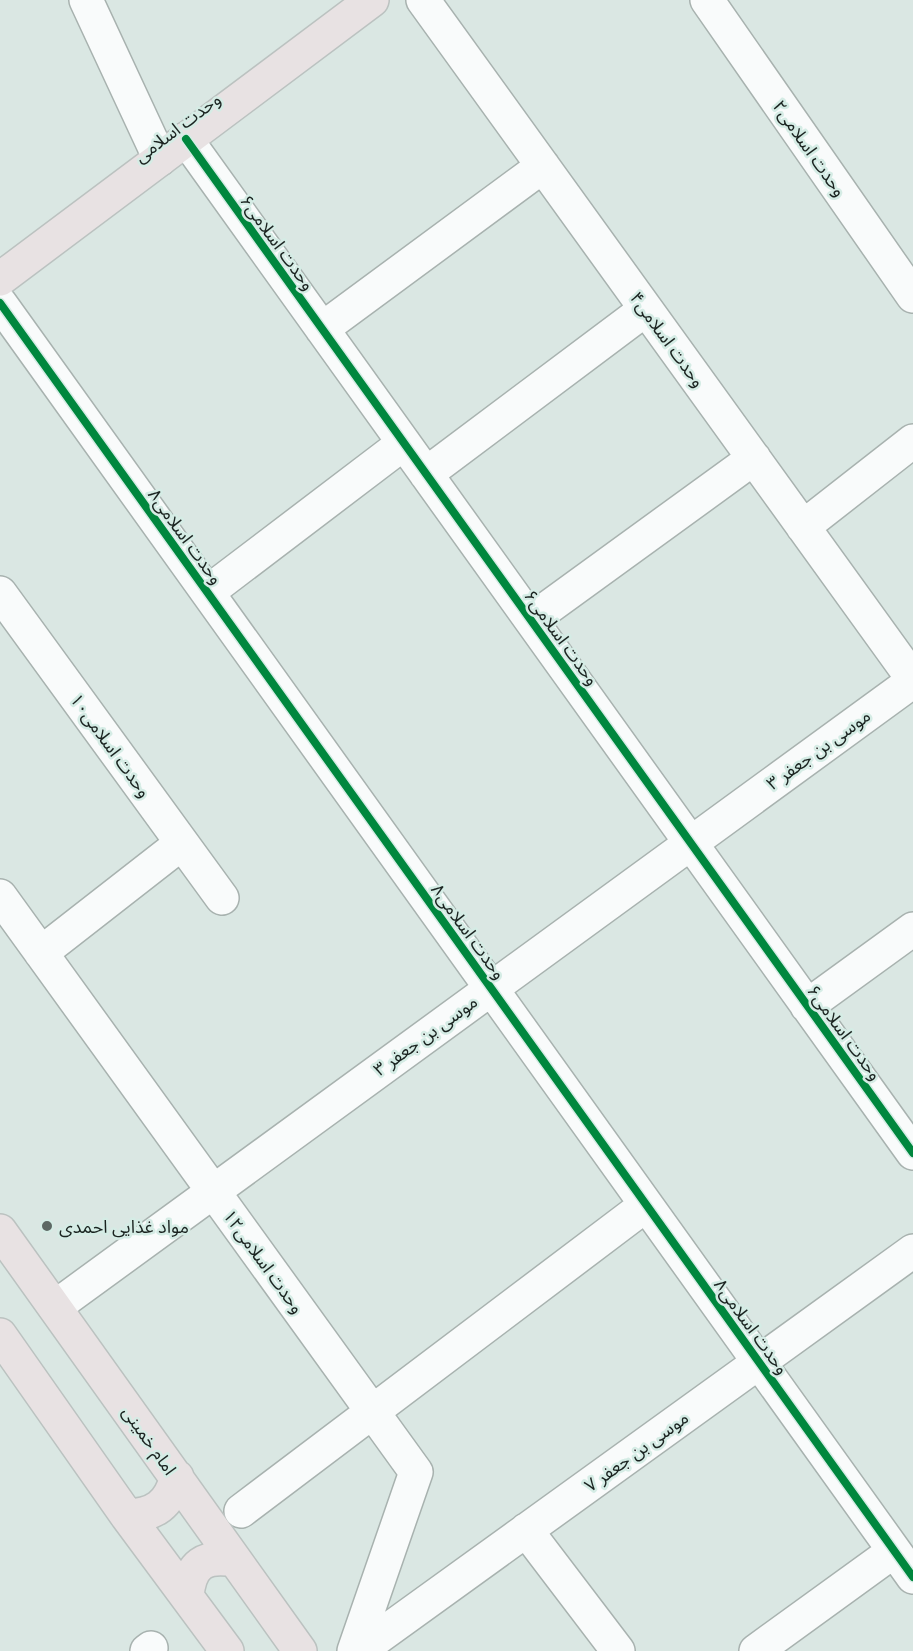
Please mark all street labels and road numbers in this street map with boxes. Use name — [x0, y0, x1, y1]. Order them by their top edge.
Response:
street label: وحدت اسلامی — [129, 87, 225, 167]
street label: وحدت اسلامی۲ — [768, 95, 851, 201]
street label: وحدت اسلامی۶ — [235, 190, 320, 295]
street label: وحدت اسلامی۴ — [625, 287, 710, 392]
street label: وحدت اسلامی۸ — [143, 484, 228, 589]
street label: وحدت اسلامی۶ — [519, 585, 604, 690]
street label: وحدت اسلامی۱۰ — [65, 689, 156, 802]
street label: موسی بن جعفر ۳ — [762, 704, 875, 795]
street label: وحدت اسلامی۸ — [426, 879, 511, 984]
street label: وحدت اسلامی۶ — [802, 980, 887, 1085]
street label: موسی بن جعفر ۳ — [369, 990, 482, 1081]
street label: وحدت اسلامی۱۲ — [218, 1205, 309, 1318]
street label: وحدت اسلامی۸ — [709, 1274, 794, 1379]
street label: امام خمینی — [115, 1401, 182, 1481]
street label: موسی بن جعفر ۷ — [580, 1406, 693, 1497]

